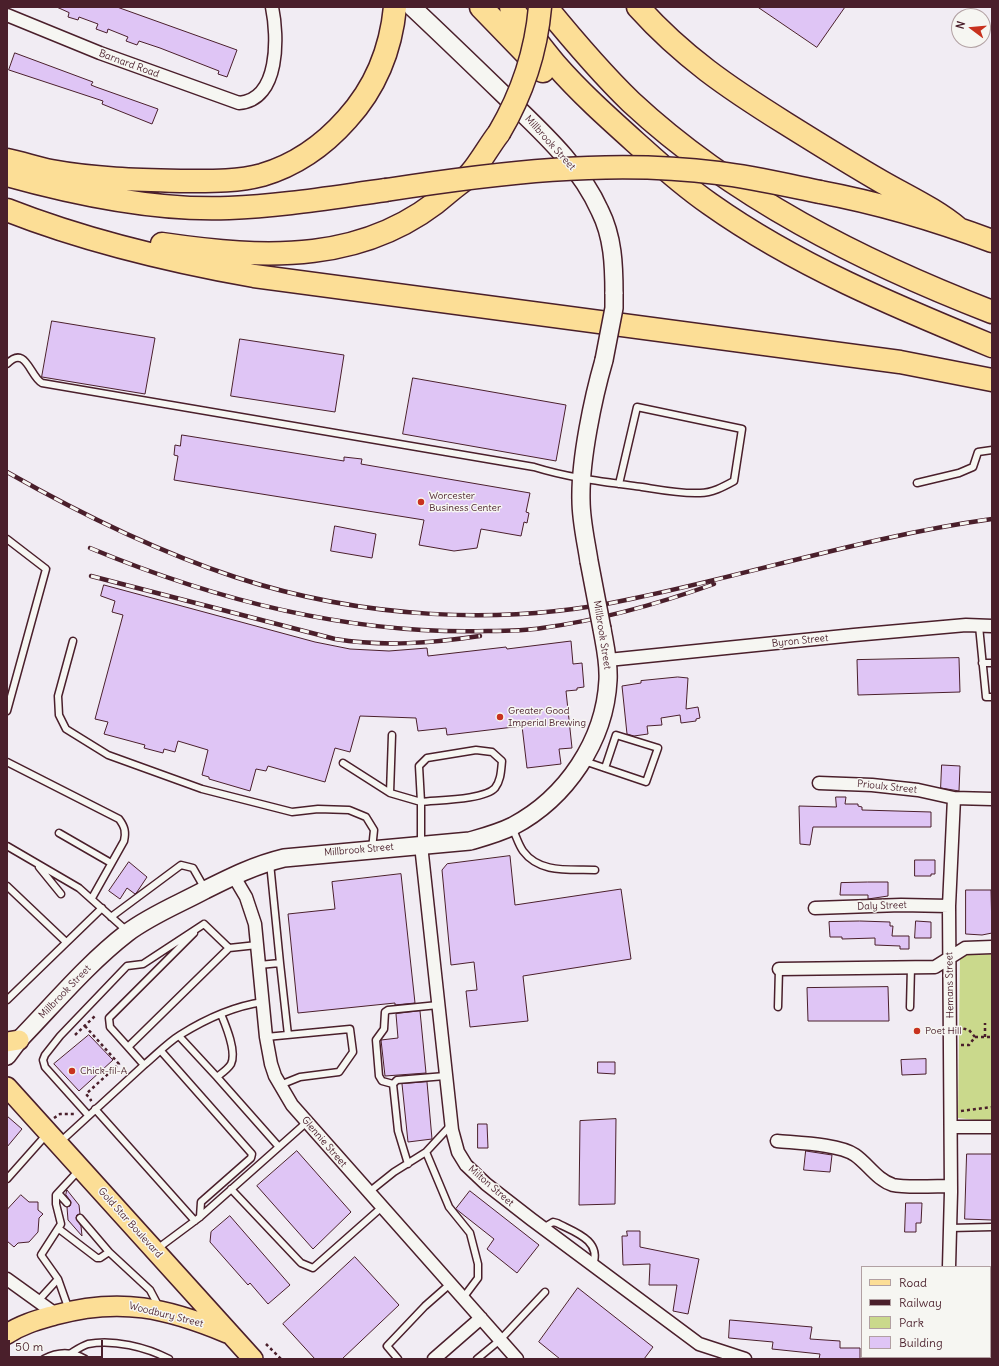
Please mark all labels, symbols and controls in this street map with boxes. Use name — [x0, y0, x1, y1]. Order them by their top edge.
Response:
north arrow — [951, 8, 991, 48]
text: N — [953, 19, 968, 31]
street label: Barnard Road — [97, 47, 161, 81]
street label: Millbrook Street — [522, 113, 578, 173]
place label: Worcester Business Center — [429, 490, 501, 514]
marker: Worcester Business Center — [416, 497, 426, 507]
street label: Millbrook Street — [591, 600, 613, 670]
street label: Byron Street — [771, 632, 829, 650]
place label: Greater Good Imperial Brewing — [508, 705, 586, 728]
marker: Greater Good Imperial Brewing — [495, 712, 505, 722]
street label: Prioulx Street — [857, 778, 917, 796]
street label: Millbrook Street — [324, 841, 394, 859]
street label: Daly Street — [857, 899, 907, 913]
street label: Hemans Street — [943, 952, 957, 1018]
street label: Millbrook Street — [36, 963, 94, 1021]
place label: Poet Hill — [925, 1025, 961, 1037]
marker: Poet Hill — [912, 1026, 922, 1036]
place label: Chick-fil-A — [80, 1065, 127, 1077]
marker: Chick-fil-A — [67, 1066, 77, 1076]
street label: Glennie Street — [299, 1114, 349, 1170]
street label: Milton Street — [466, 1163, 516, 1209]
street label: Gold Star Boulevard — [95, 1185, 165, 1261]
legend — [861, 1266, 991, 1358]
text: Road — [899, 1275, 927, 1290]
text: Railway — [899, 1295, 942, 1310]
street label: Woodbury Street — [128, 1300, 204, 1330]
text: Park — [899, 1315, 924, 1330]
scale bar — [10, 1332, 105, 1358]
text: Building — [899, 1335, 943, 1350]
text: 50 m — [15, 1339, 43, 1354]

